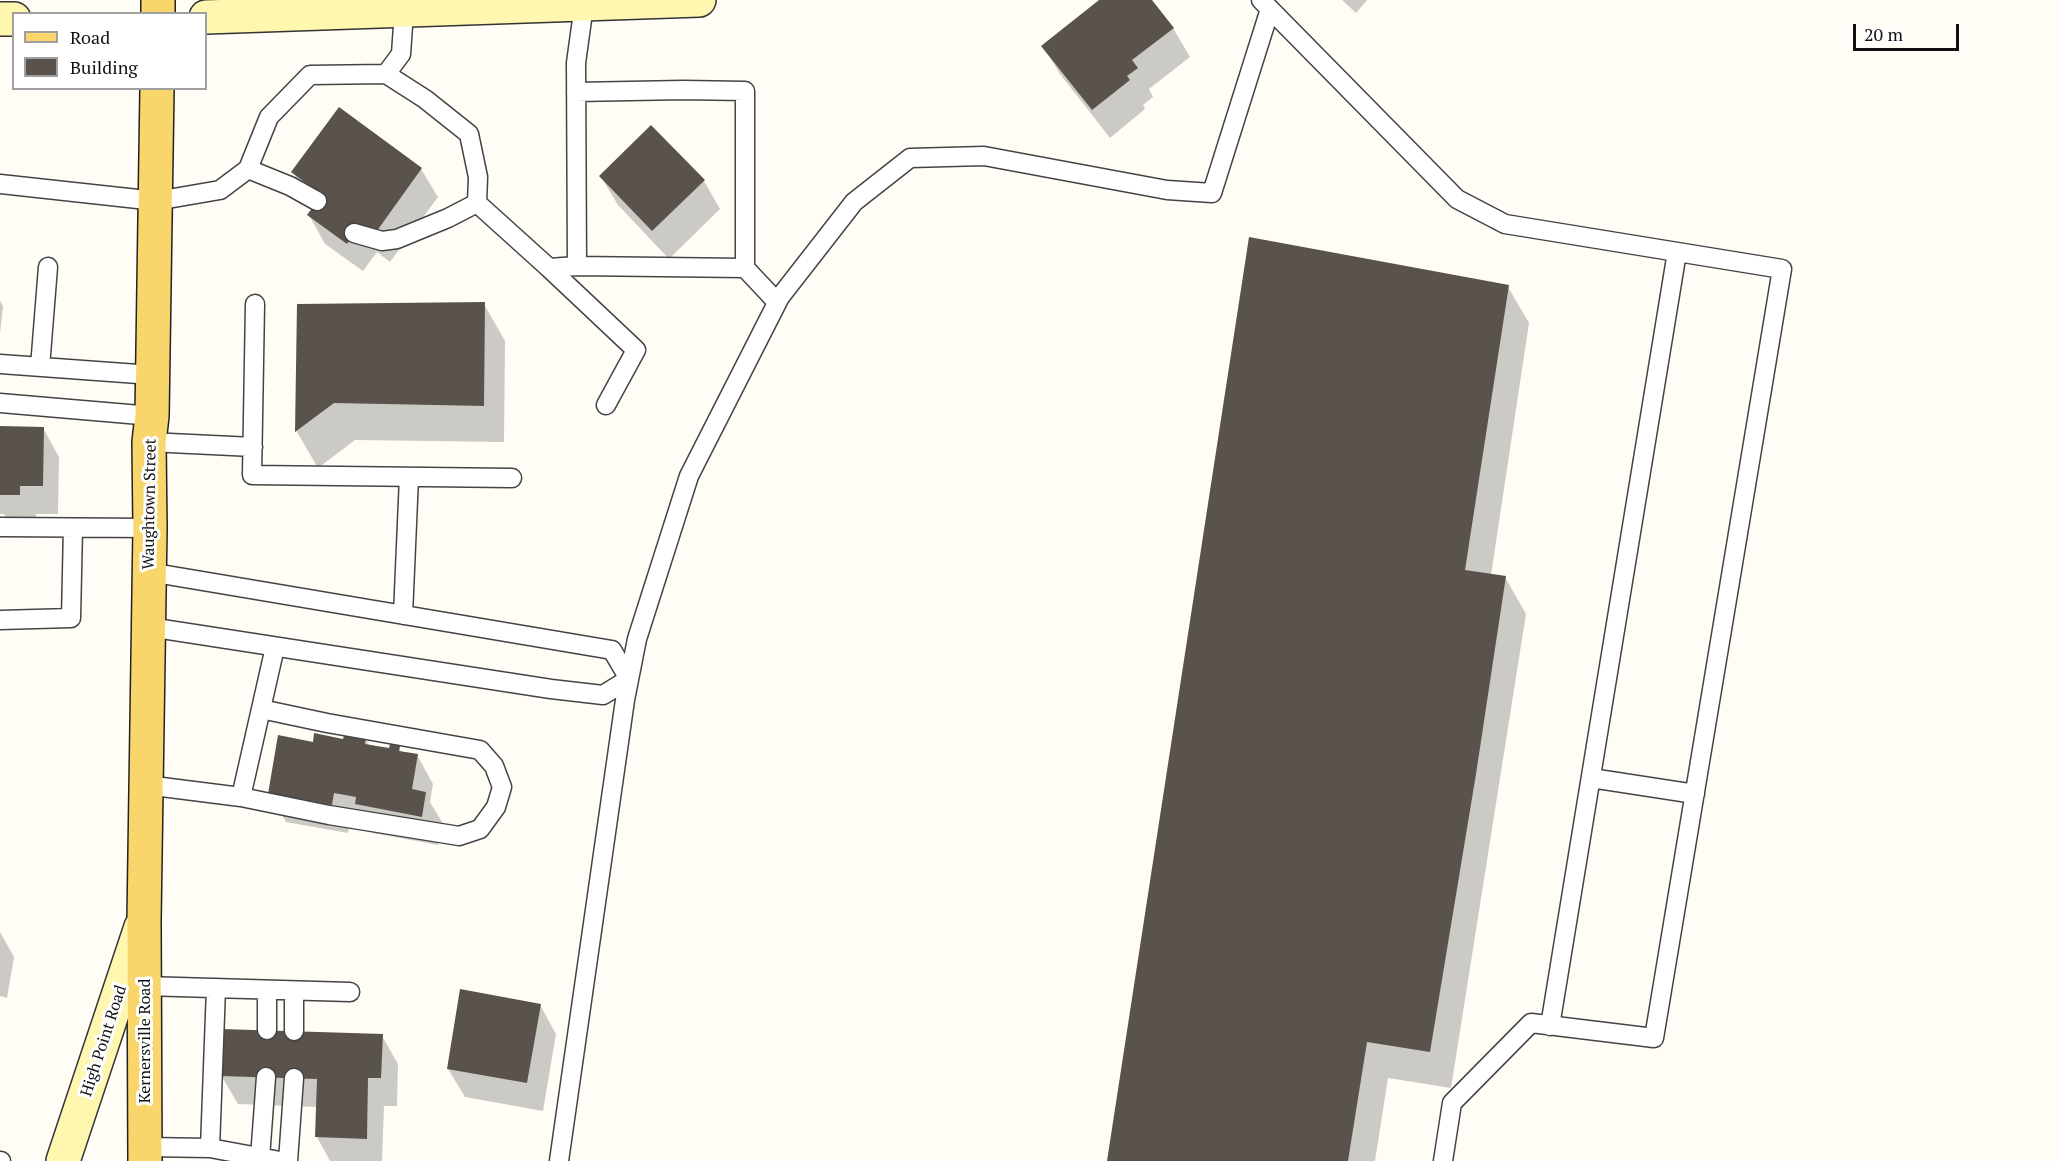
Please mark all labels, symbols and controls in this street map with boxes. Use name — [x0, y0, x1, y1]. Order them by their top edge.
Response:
legend — [12, 12, 207, 90]
scale bar — [1856, 12, 1962, 50]
text: 20 m — [1864, 22, 1903, 46]
text: Road — [70, 25, 110, 49]
text: Building — [70, 55, 138, 79]
street label: Waughtown Street — [139, 438, 161, 570]
street label: Kernersville Road — [135, 979, 155, 1103]
street label: High Point Road — [77, 983, 131, 1099]

